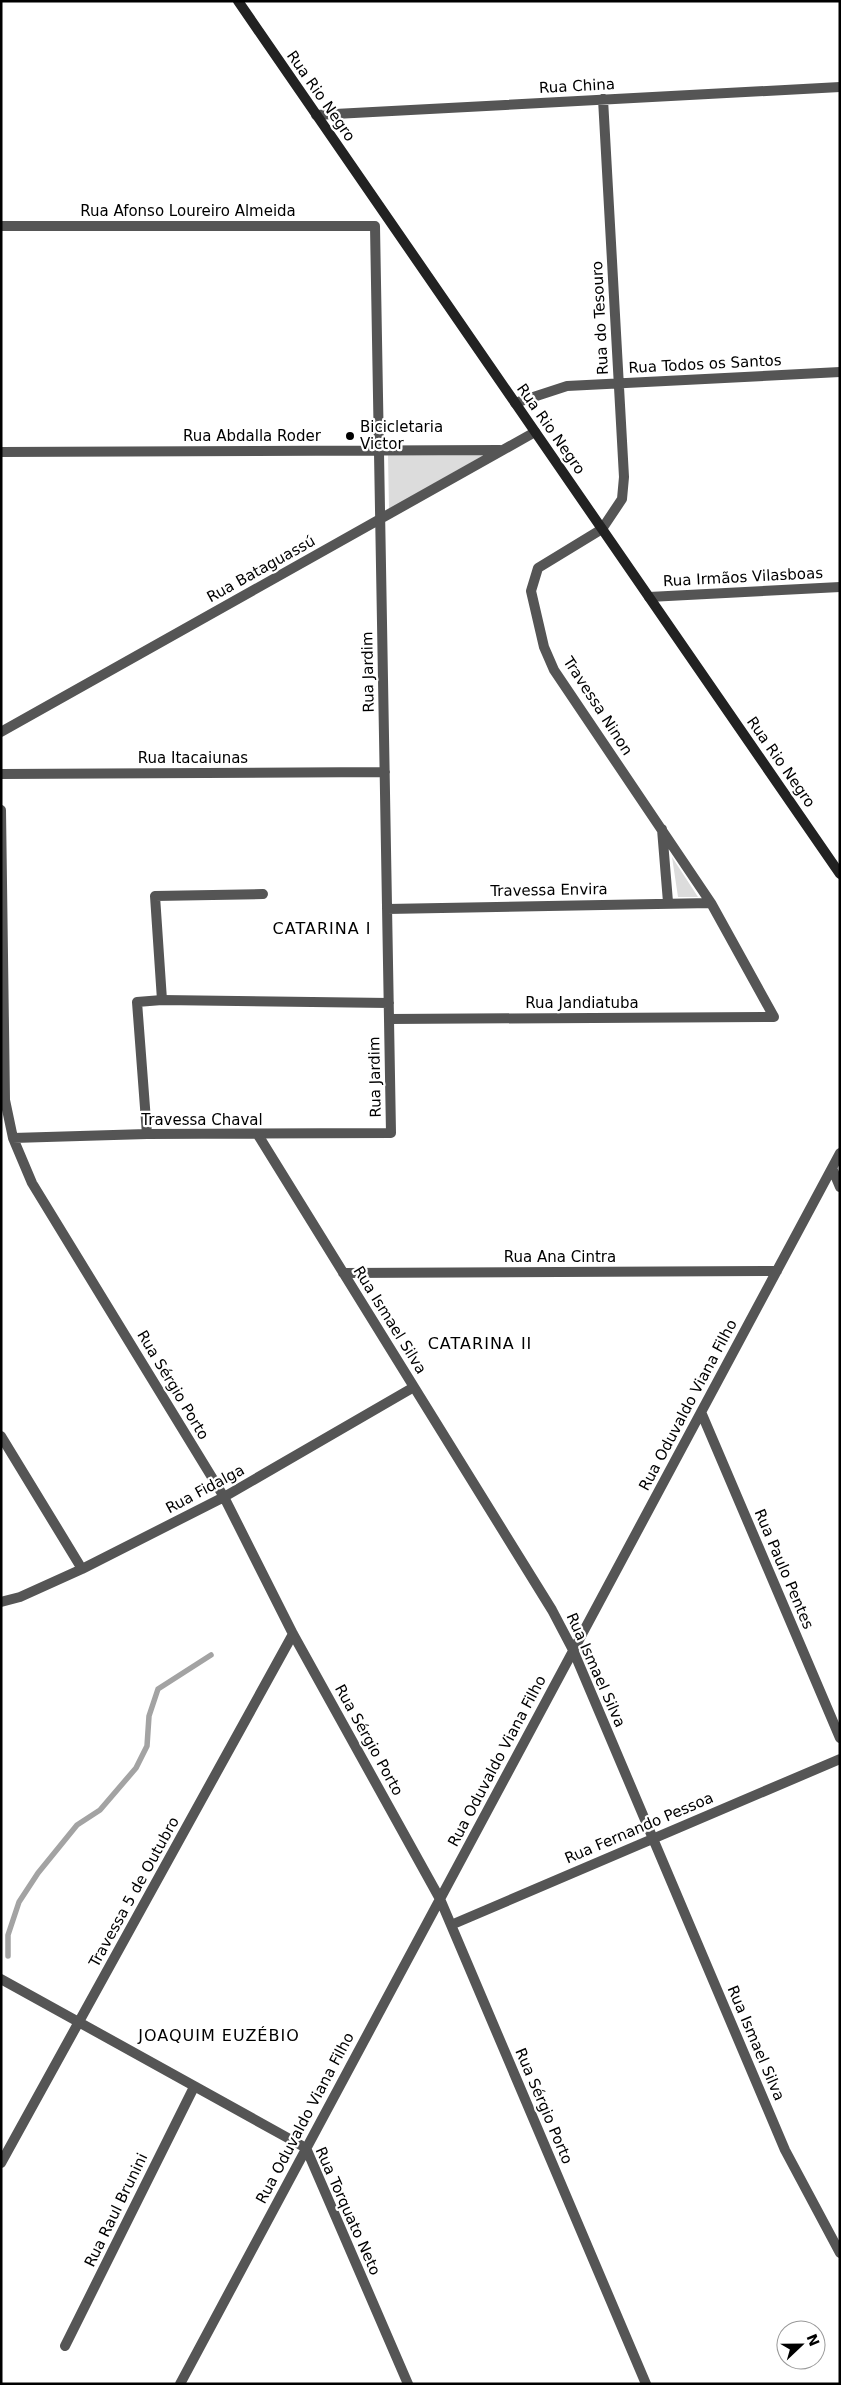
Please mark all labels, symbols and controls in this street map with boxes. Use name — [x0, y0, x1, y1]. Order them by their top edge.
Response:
street label: Rua Rio Negro — [283, 47, 359, 145]
street label: Rua China — [539, 75, 615, 97]
street label: Rua Afonso Loureiro Almeida — [80, 202, 296, 220]
street label: Rua do Tesouro — [588, 261, 612, 375]
street label: Rua Todos os Santos — [628, 351, 782, 377]
street label: Rua Rio Negro — [513, 380, 589, 478]
place label: Bicicletaria Victor — [360, 418, 443, 453]
street label: Rua Abdalla Roder — [183, 427, 322, 445]
marker: Bicicletaria Victor — [344, 430, 356, 442]
street label: Rua Bataguassú — [204, 532, 318, 606]
street label: Rua Irmãos Vilasboas — [663, 564, 824, 590]
street label: Rua Jardim — [358, 631, 378, 713]
street label: Travessa Ninon — [559, 653, 636, 759]
street label: Rua Rio Negro — [743, 713, 819, 811]
street label: Rua Itacaiunas — [138, 749, 248, 767]
street label: Travessa Envira — [489, 880, 608, 900]
district label: CATARINA I — [273, 919, 371, 938]
street label: Rua Jandiatuba — [525, 994, 639, 1012]
street label: Rua Jardim — [365, 1036, 385, 1118]
street label: Travessa Chaval — [140, 1111, 263, 1129]
street label: Rua Ana Cintra — [504, 1248, 616, 1266]
street label: Rua Ismael Silva — [350, 1263, 430, 1377]
street label: Rua Oduvaldo Viana Filho — [635, 1316, 741, 1494]
street label: Rua Sérgio Porto — [133, 1327, 213, 1443]
district label: CATARINA II — [428, 1334, 532, 1353]
street label: Rua Fidalga — [163, 1461, 247, 1517]
street label: Rua Paulo Pentes — [751, 1506, 817, 1632]
street label: Rua Ismael Silva — [563, 1610, 629, 1730]
street label: Rua Oduvaldo Viana Filho — [444, 1672, 550, 1850]
street label: Rua Sérgio Porto — [331, 1681, 407, 1799]
street label: Rua Fernando Pessoa — [562, 1789, 716, 1867]
street label: Travessa 5 de Outubro — [85, 1814, 183, 1971]
street label: Rua Ismael Silva — [724, 1983, 788, 2103]
district label: JOAQUIM EUZÉBIO — [137, 2026, 300, 2045]
street label: Rua Oduvaldo Viana Filho — [252, 2029, 358, 2207]
street label: Rua Sérgio Porto — [511, 2045, 577, 2167]
street label: Rua Torquato Neto — [312, 2144, 384, 2278]
street label: Rua Raul Brunini — [81, 2150, 151, 2270]
north arrow — [776, 2320, 826, 2370]
text: N — [803, 2332, 823, 2349]

